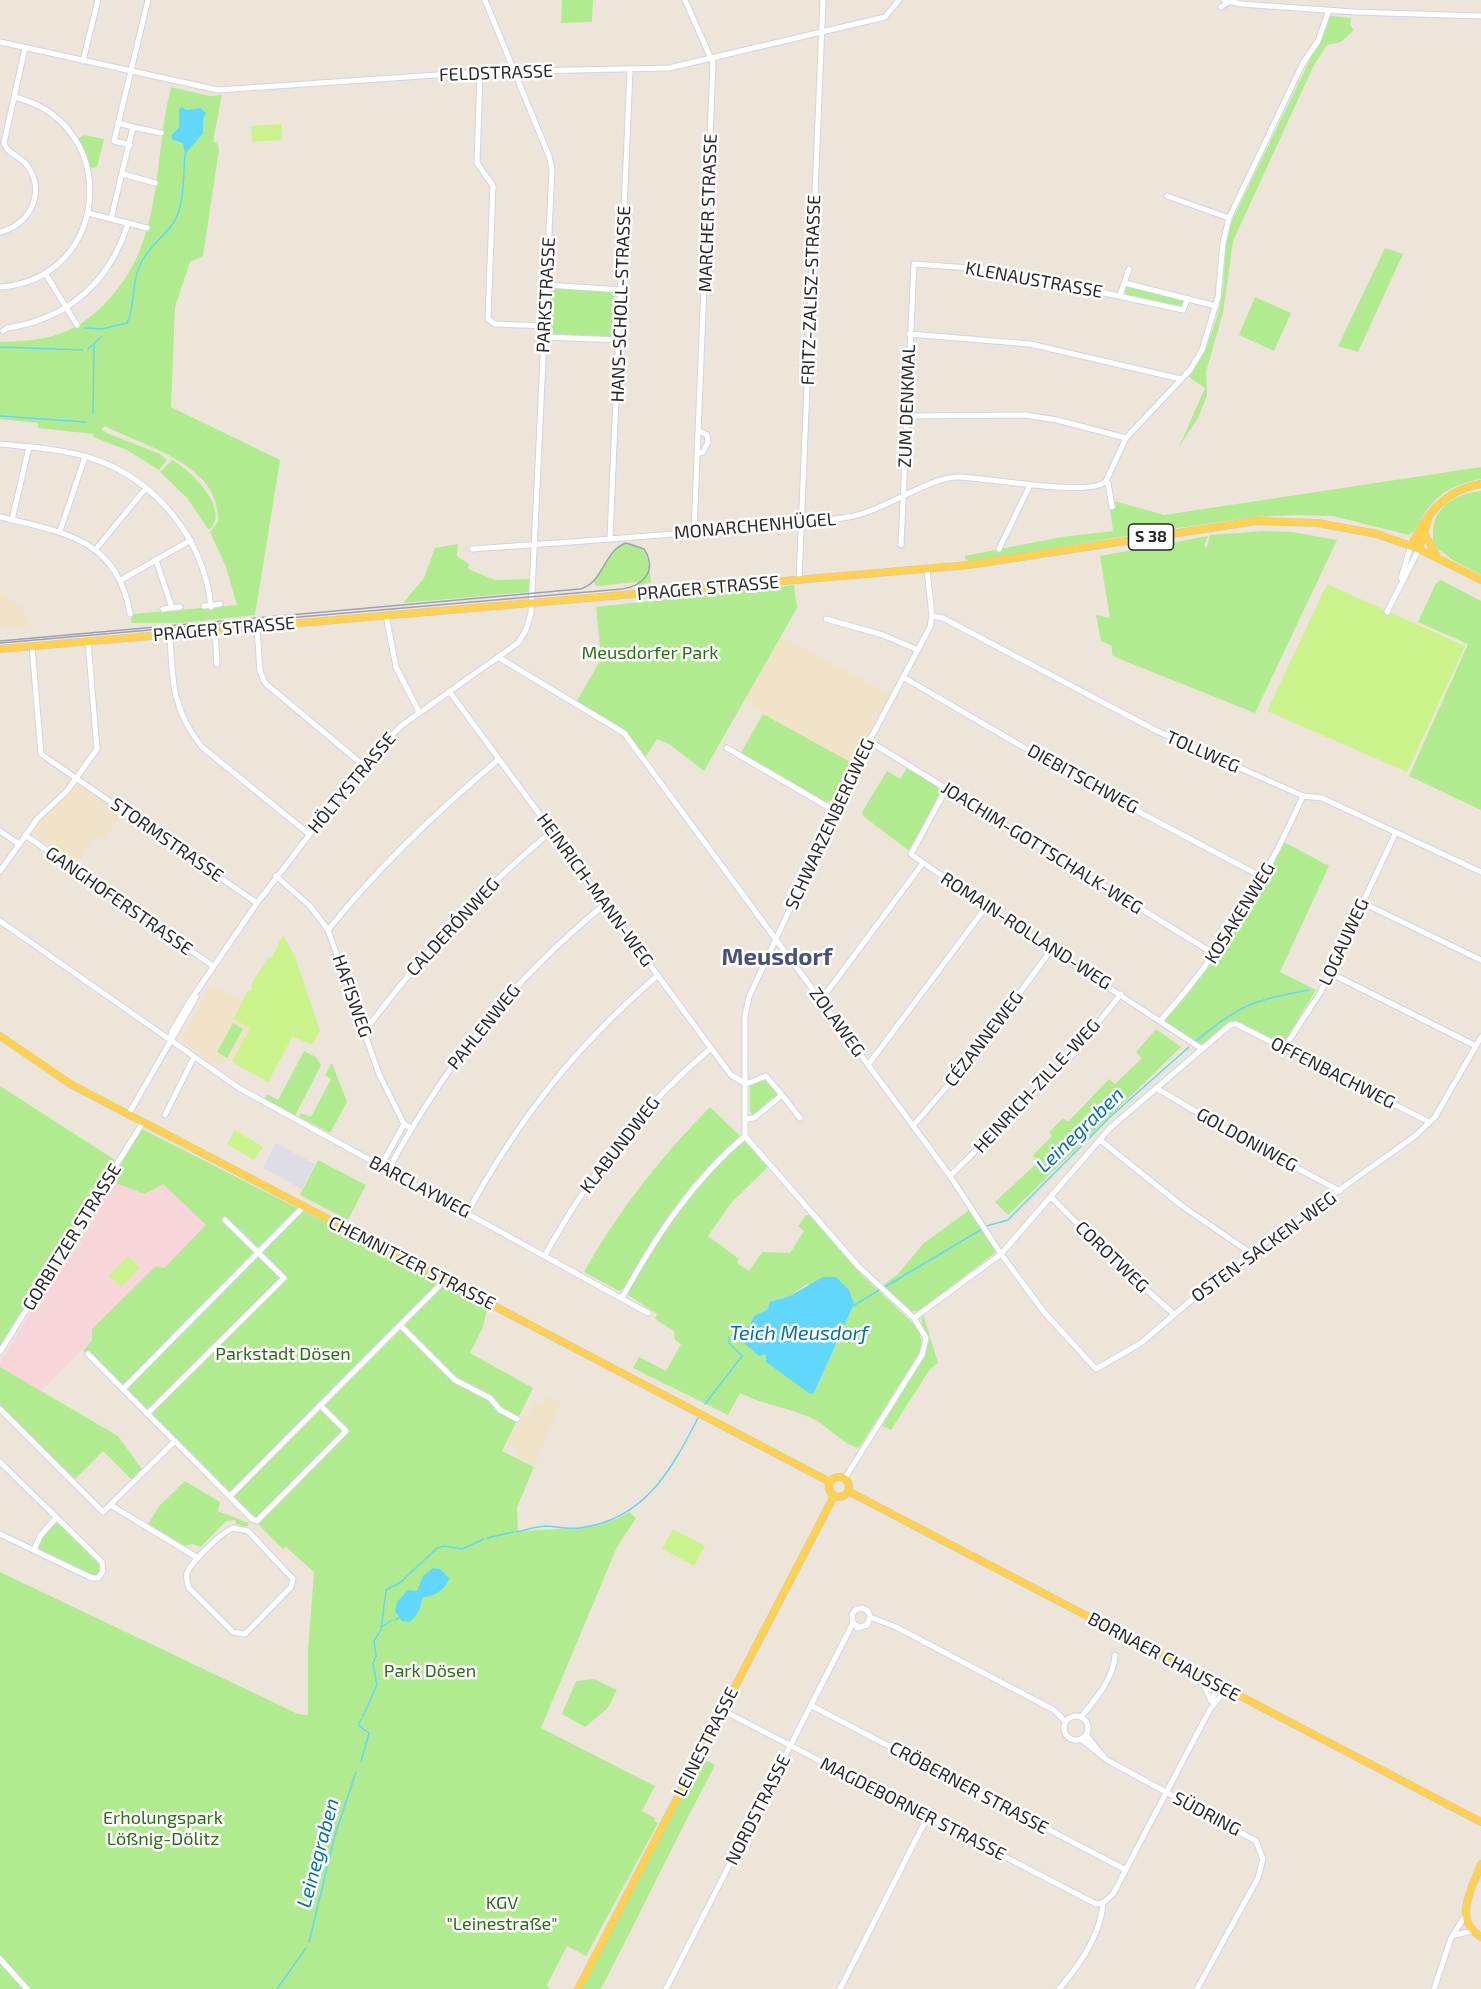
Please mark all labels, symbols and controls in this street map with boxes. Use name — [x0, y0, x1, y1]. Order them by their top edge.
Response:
street label: FELDSTRASSE — [439, 60, 553, 86]
street label: MARCHER STRASSE — [694, 133, 722, 293]
street label: FRITZ-ZALISZ-STRASSE — [797, 194, 825, 386]
street label: HANS-SCHOLL-STRASSE — [607, 205, 635, 403]
street label: PARKSTRASSE — [532, 236, 560, 354]
street label: KLENAUSTRASSE — [964, 257, 1104, 303]
street label: ZUM DENKMAL — [894, 344, 920, 468]
street label: MONARCHENHÜGEL — [673, 508, 837, 544]
road number: S 38 — [1128, 524, 1174, 550]
street label: PRAGER STRASSE — [636, 571, 780, 605]
street label: PRAGER STRASSE — [152, 612, 296, 646]
park label: Meusdorfer Park — [581, 642, 719, 664]
street label: TOLLWEG — [1163, 726, 1243, 778]
street label: HÖLTYSTRASSE — [303, 728, 401, 838]
street label: SCHWARZENBERGWEG — [781, 735, 879, 913]
street label: DIEBITSCHWEG — [1024, 740, 1142, 818]
street label: JOACHIM-GOTTSCHALK-WEG — [937, 777, 1147, 919]
street label: STORMSTRASSE — [107, 793, 227, 887]
street label: HEINRICH-MANN-WEG — [532, 809, 658, 971]
street label: GANGHOFERSTRASSE — [41, 842, 197, 960]
street label: KOSAKENWEG — [1200, 858, 1280, 968]
street label: ROMAIN-ROLLAND-WEG — [937, 868, 1115, 994]
street label: CALDERÓNWEG — [402, 873, 504, 981]
street label: LOGAUWEG — [1314, 895, 1374, 989]
district label: Meusdorf — [722, 943, 832, 971]
street label: HAFISWEG — [328, 952, 376, 1040]
street label: PAHLENWEG — [443, 980, 525, 1074]
street label: ZOLAWEG — [805, 983, 869, 1061]
street label: CÉZANNEWEG — [940, 987, 1028, 1091]
street label: HEINRICH-ZILLE-WEG — [969, 1015, 1105, 1157]
street label: OFFENBACHWEG — [1267, 1032, 1399, 1114]
water label: Leinegraben — [1031, 1082, 1129, 1178]
street label: KLABUNDWEG — [575, 1092, 665, 1198]
street label: GOLDONIWEG — [1193, 1103, 1301, 1177]
street label: BARCLAYWEG — [366, 1151, 474, 1223]
street label: GORBITZER STRASSE — [18, 1159, 126, 1315]
street label: OSTEN-SACKEN-WEG — [1187, 1187, 1341, 1307]
street label: CHEMNITZER STRASSE — [325, 1211, 499, 1315]
street label: COROTWEG — [1071, 1217, 1153, 1297]
water label: Teich Meusdorf — [730, 1321, 868, 1345]
park label: Parkstadt Dösen — [215, 1343, 351, 1365]
street label: BORNAER CHAUSSEE — [1084, 1608, 1244, 1706]
park label: Park Dösen — [384, 1660, 476, 1682]
street label: LEINESTRASSE — [669, 1684, 743, 1800]
street label: CRÖBERNER STRASSE — [886, 1737, 1052, 1839]
street label: NORDSTRASSE — [721, 1751, 795, 1869]
street label: MAGDEBORNER STRASSE — [816, 1753, 1010, 1865]
street label: SÜDRING — [1169, 1787, 1245, 1841]
water label: Leinegraben — [292, 1796, 344, 1910]
park label: Erholungspark Lößnig-Dölitz — [103, 1807, 223, 1850]
park label: KGV "Leinestraße" — [447, 1892, 557, 1934]

